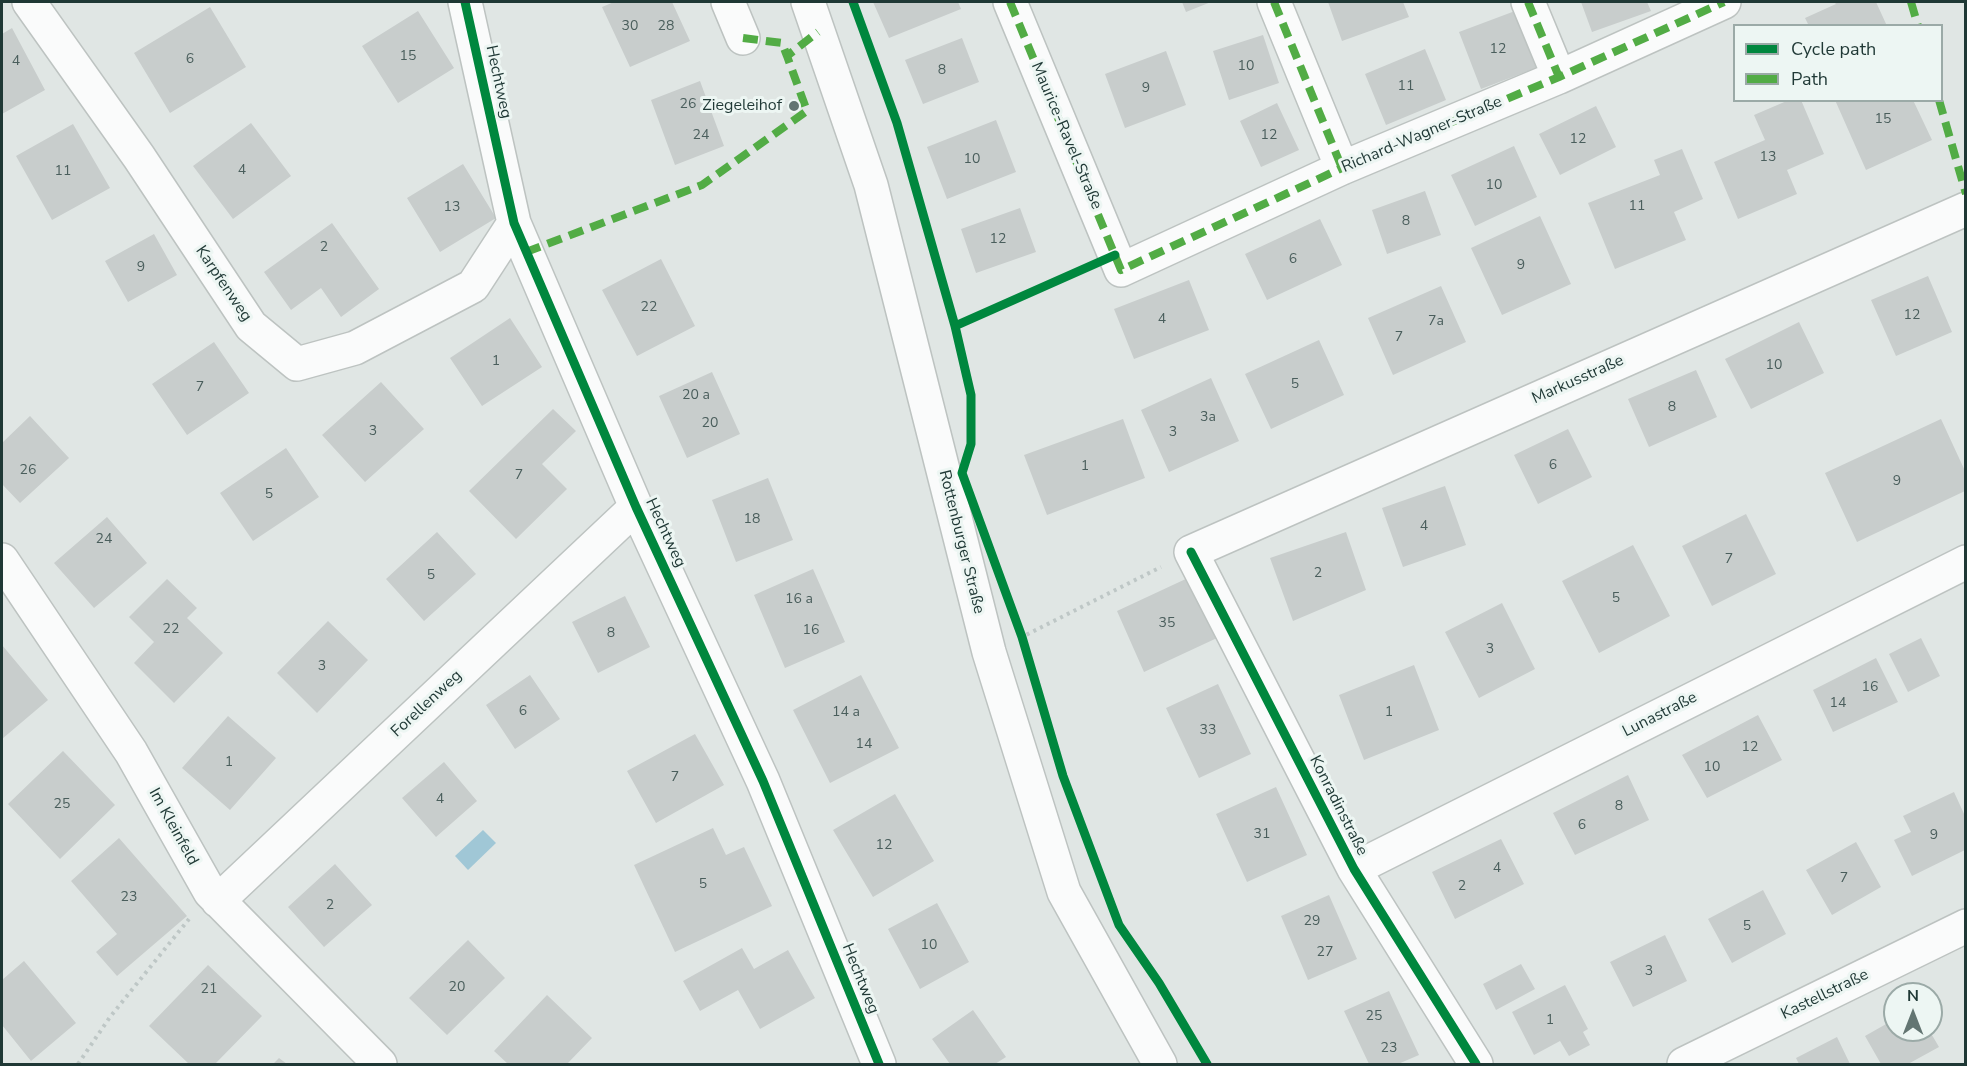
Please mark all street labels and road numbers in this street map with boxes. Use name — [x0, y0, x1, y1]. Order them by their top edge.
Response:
street label: Hechtweg — [481, 44, 515, 120]
street label: Maurice-Ravel-Straße — [1026, 60, 1106, 212]
street label: Richard-Wagner-Straße — [1339, 93, 1505, 177]
street label: Karpfenweg — [191, 242, 255, 326]
street label: Markusstraße — [1529, 351, 1627, 409]
street label: Rottenburger Straße — [934, 468, 988, 616]
street label: Hechtweg — [641, 495, 689, 571]
street label: Forellenweg — [388, 666, 466, 742]
street label: Lunastraße — [1620, 688, 1700, 742]
street label: Konradinstraße — [1305, 753, 1371, 859]
street label: Im Kleinfeld — [144, 785, 202, 869]
street label: Hechtweg — [837, 941, 883, 1017]
street label: Kastellstraße — [1778, 966, 1872, 1024]

